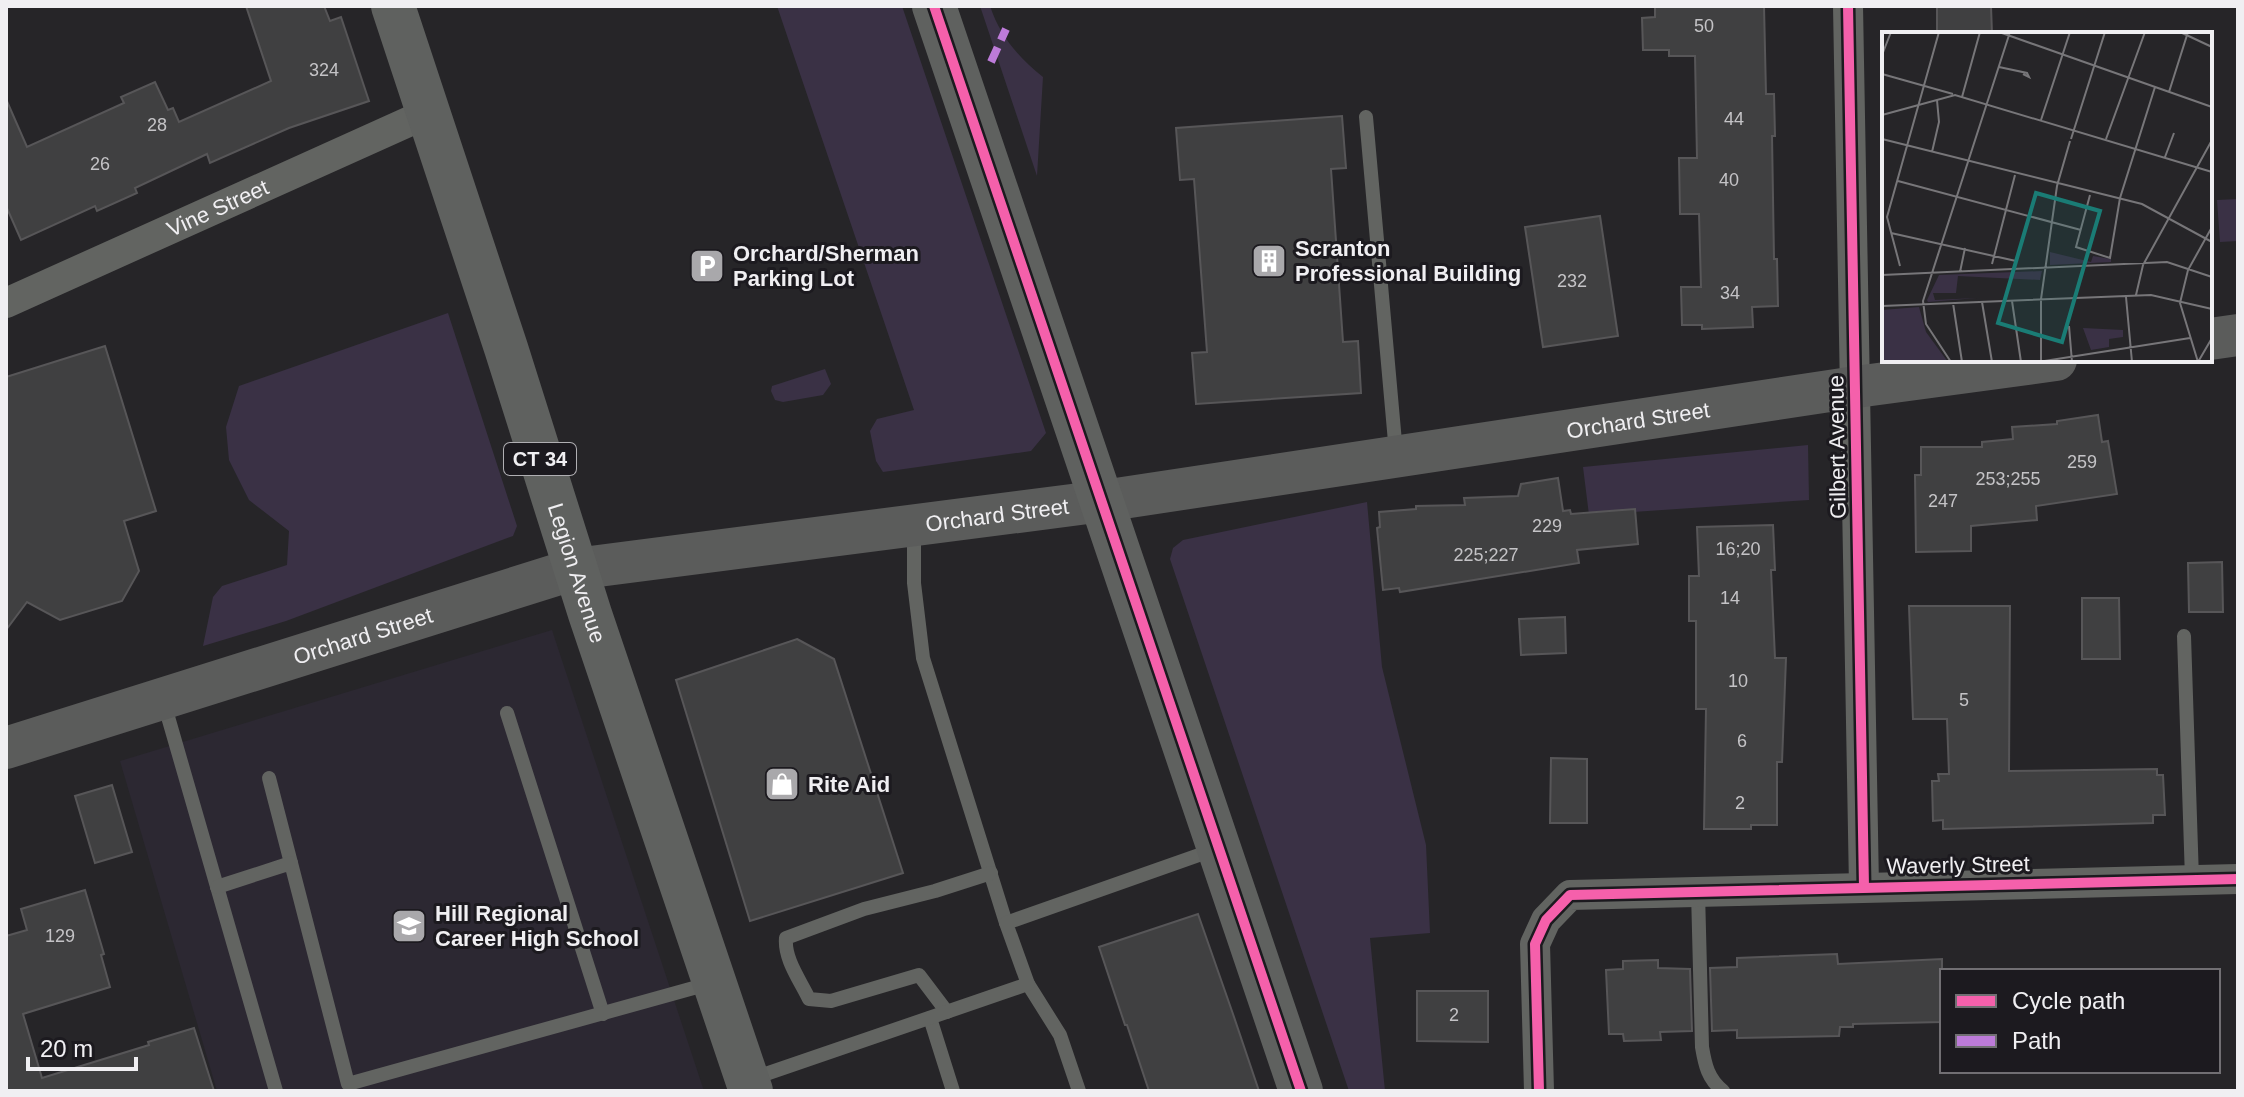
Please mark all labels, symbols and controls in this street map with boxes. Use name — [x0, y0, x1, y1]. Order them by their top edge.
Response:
house number: 50 — [1694, 16, 1714, 36]
inset map — [1882, 32, 2212, 362]
house number: 324 — [309, 60, 339, 80]
house number: 44 — [1724, 109, 1744, 129]
house number: 28 — [147, 115, 167, 135]
house number: 26 — [90, 154, 110, 174]
house number: 40 — [1719, 170, 1739, 190]
street label: Vine Street — [163, 174, 272, 241]
place label: Scranton Professional Building — [1295, 236, 1521, 286]
place label: Orchard/Sherman Parking Lot — [733, 241, 919, 291]
building icon: Scranton Professional Building — [1250, 242, 1288, 280]
parking icon: Orchard/Sherman Parking Lot — [688, 247, 726, 285]
house number: 232 — [1557, 271, 1587, 291]
house number: 34 — [1720, 283, 1740, 303]
street label: Gilbert Avenue — [1823, 375, 1851, 519]
street label: Orchard Street — [1565, 397, 1711, 443]
road number: CT 34 — [504, 443, 576, 475]
house number: 259 — [2067, 452, 2097, 472]
house number: 253;255 — [1975, 469, 2041, 489]
house number: 247 — [1928, 491, 1958, 511]
street label: Orchard Street — [924, 493, 1070, 536]
street label: Legion Avenue — [543, 500, 611, 646]
house number: 229 — [1532, 516, 1562, 536]
house number: 16;20 — [1715, 539, 1761, 559]
house number: 225;227 — [1453, 545, 1519, 565]
house number: 14 — [1720, 588, 1740, 608]
street label: Orchard Street — [290, 602, 435, 669]
house number: 10 — [1728, 671, 1748, 691]
house number: 5 — [1959, 690, 1969, 710]
house number: 6 — [1737, 731, 1747, 751]
shop icon: Rite Aid — [763, 765, 801, 803]
place label: Rite Aid — [808, 772, 890, 797]
house number: 2 — [1735, 793, 1745, 813]
street label: Waverly Street — [1886, 851, 2030, 879]
place label: Hill Regional Career High School — [435, 901, 639, 951]
school or university icon: Hill Regional Career High School — [390, 907, 428, 945]
house number: 129 — [45, 926, 75, 946]
legend — [1940, 969, 2220, 1073]
text: Cycle path — [2012, 987, 2125, 1014]
house number: 2 — [1449, 1005, 1459, 1025]
scale bar — [28, 1021, 136, 1071]
text: Path — [2012, 1027, 2061, 1054]
text: 20 m — [40, 1035, 93, 1062]

